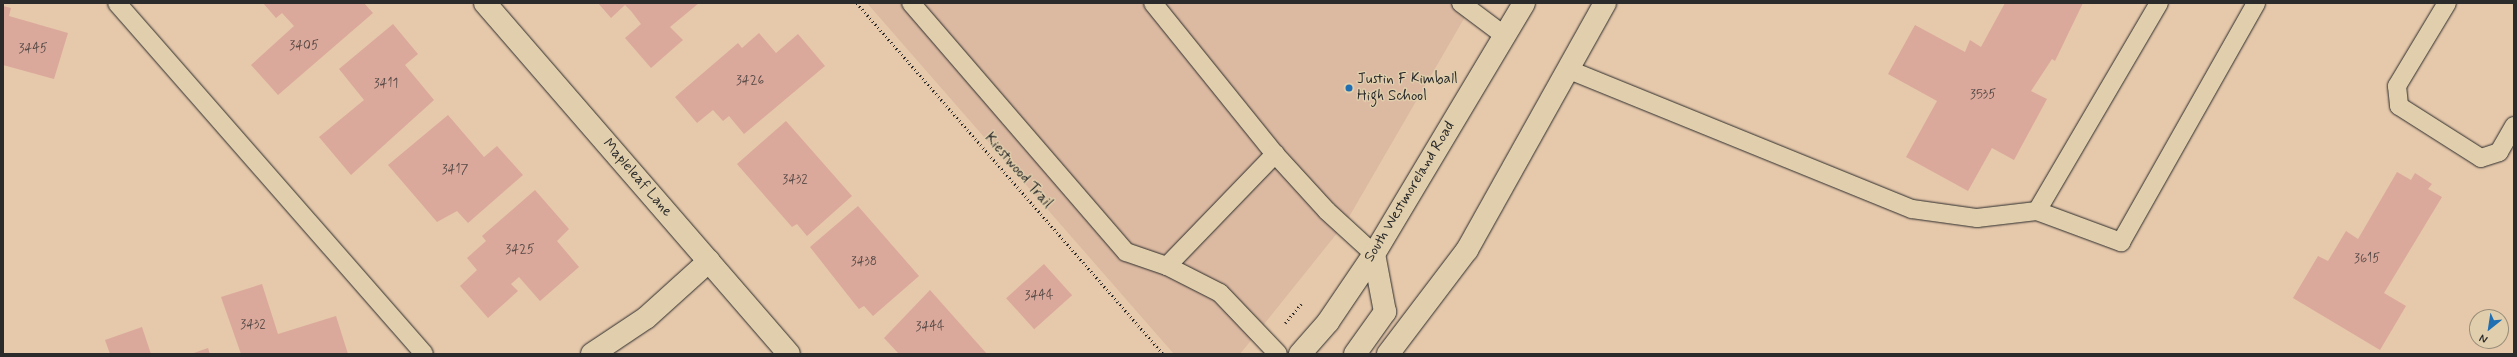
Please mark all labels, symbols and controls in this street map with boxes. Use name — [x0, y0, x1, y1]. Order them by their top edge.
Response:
house number: 3405 — [289, 38, 319, 54]
house number: 3445 — [18, 41, 48, 57]
place label: Justin F Kimball High School — [1357, 70, 1461, 105]
house number: 3426 — [736, 73, 764, 89]
house number: 3411 — [374, 76, 398, 92]
marker: Justin F Kimball High School — [1344, 83, 1354, 93]
house number: 3535 — [1970, 87, 1996, 103]
street label: South Westmoreland Road — [1361, 119, 1459, 265]
street label: Kiestwood Trail — [981, 130, 1055, 212]
street label: Mapleleaf Lane — [598, 135, 676, 221]
house number: 3417 — [442, 162, 468, 178]
house number: 3432 — [782, 172, 808, 188]
house number: 3425 — [505, 242, 535, 258]
house number: 3615 — [2354, 251, 2380, 267]
house number: 3438 — [851, 254, 877, 270]
house number: 3444 — [1025, 288, 1053, 304]
north arrow — [2469, 309, 2509, 349]
house number: 3432 — [240, 317, 266, 333]
house number: 3444 — [916, 319, 944, 335]
text: N — [2477, 331, 2490, 346]

